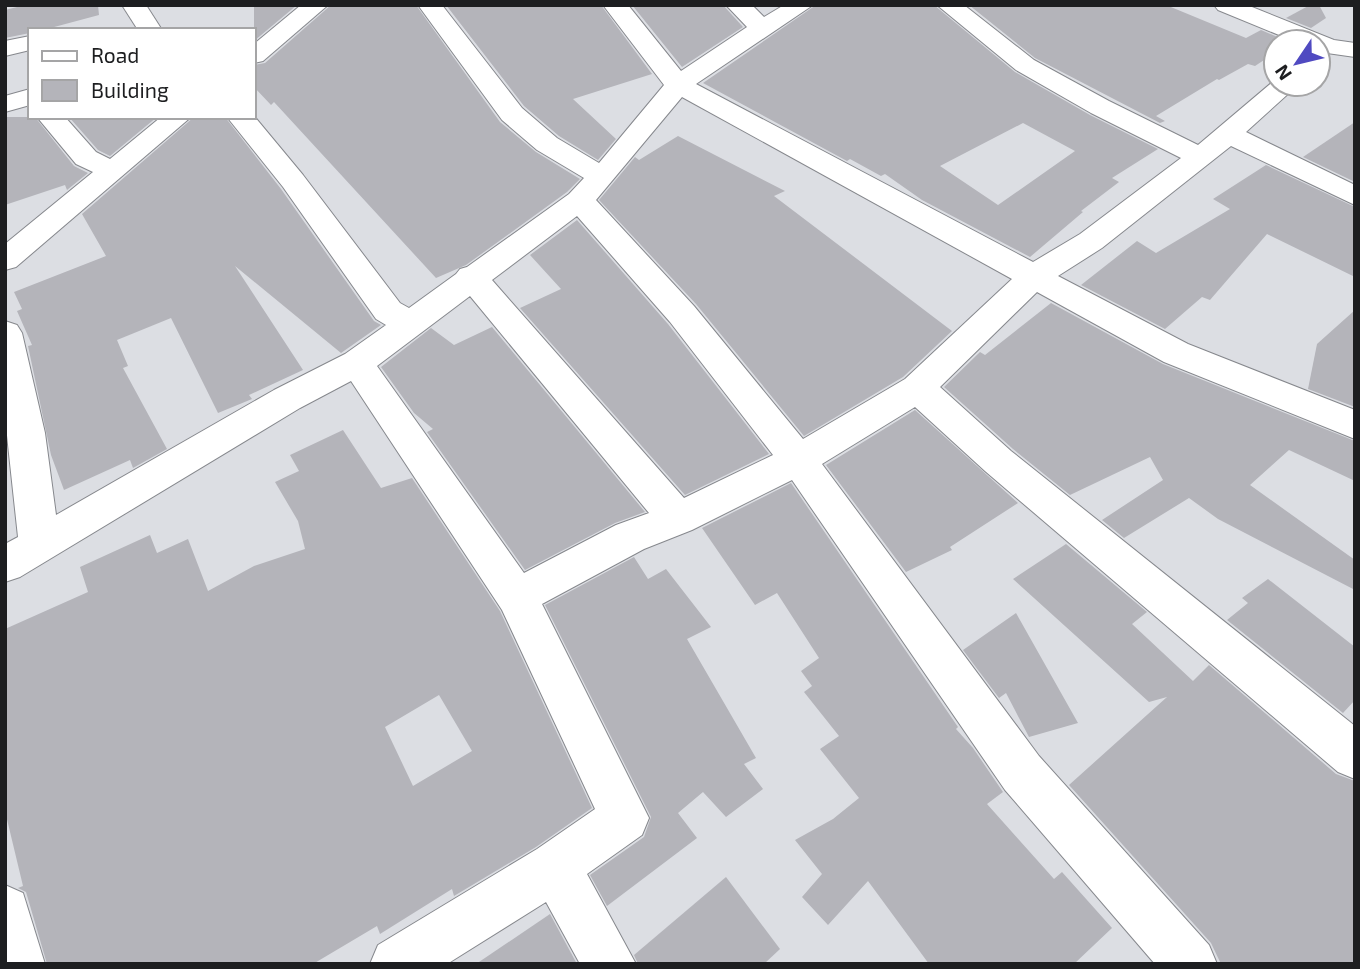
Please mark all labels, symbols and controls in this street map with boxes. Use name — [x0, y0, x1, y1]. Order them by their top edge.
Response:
legend — [28, 28, 256, 119]
north arrow — [1262, 28, 1332, 98]
text: Road — [91, 42, 139, 67]
text: N — [1269, 61, 1296, 85]
text: Building — [91, 77, 169, 102]

